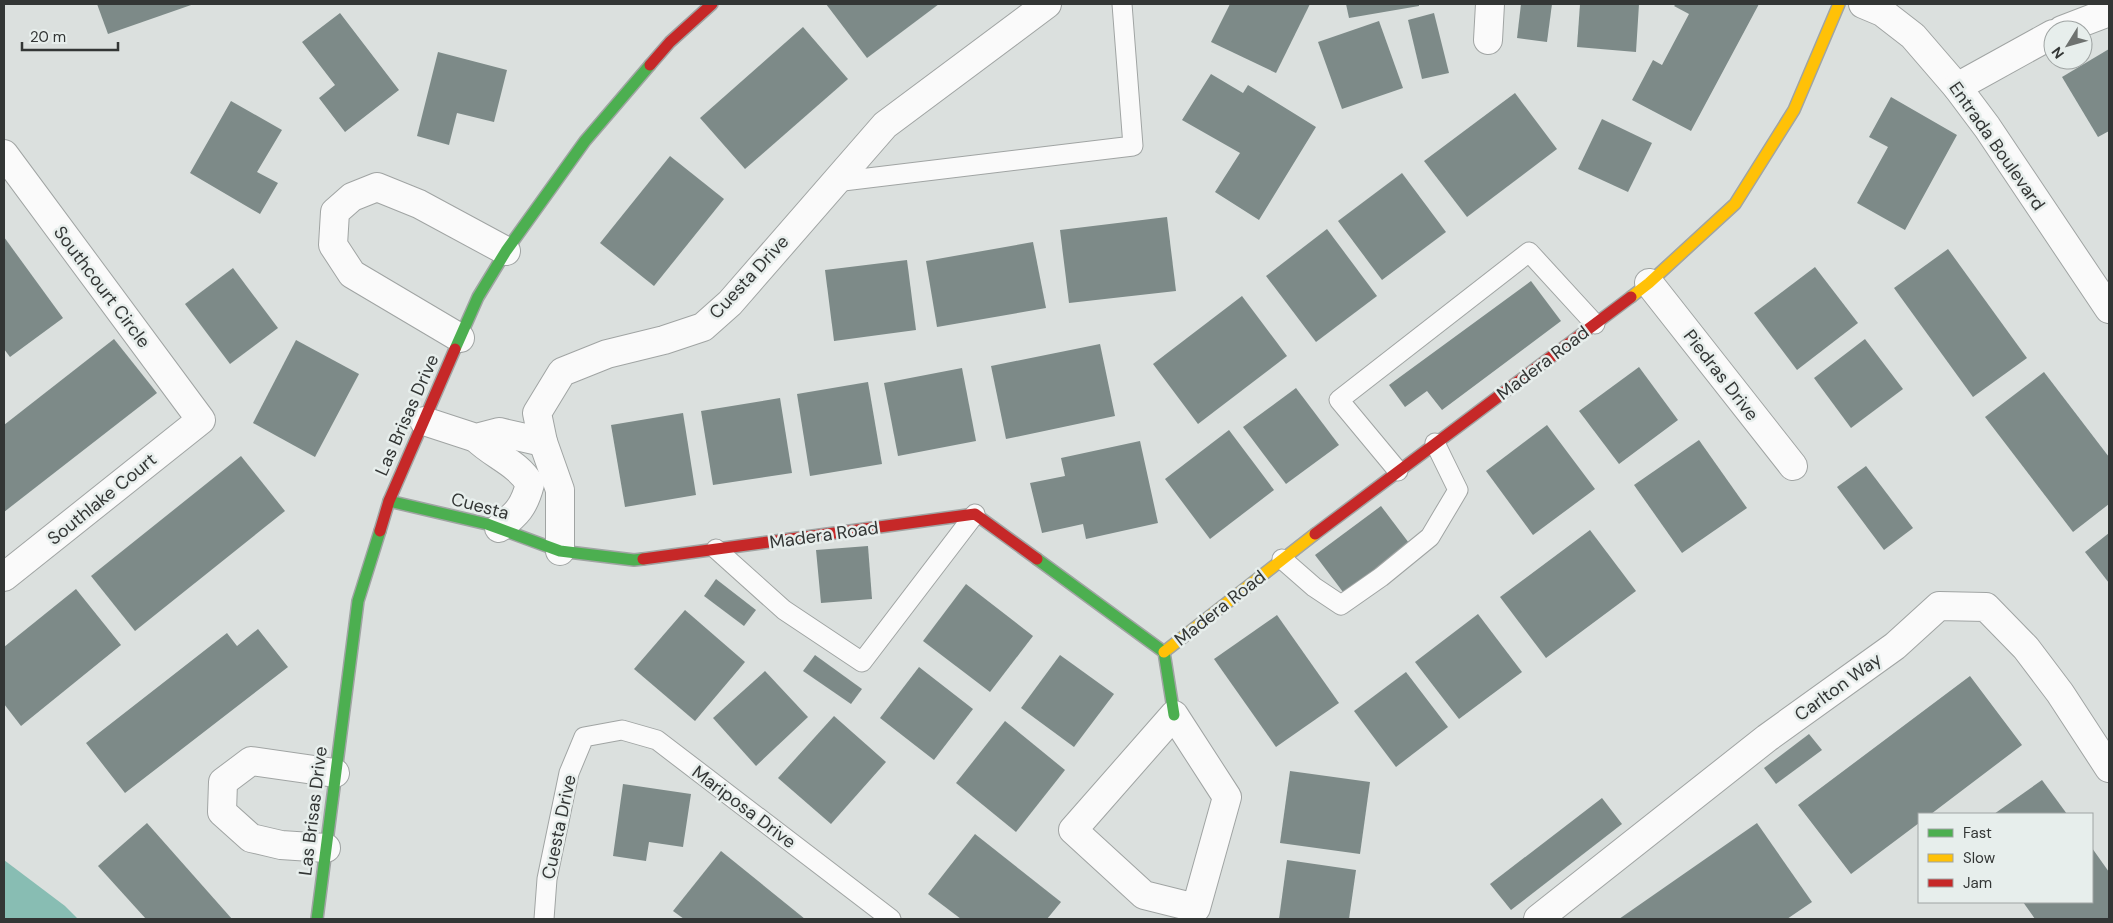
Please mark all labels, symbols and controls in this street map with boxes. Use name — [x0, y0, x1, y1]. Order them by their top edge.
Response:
scale bar — [22, 20, 119, 52]
north arrow — [2043, 20, 2093, 70]
text: 20 m — [30, 27, 66, 47]
text: N — [2047, 43, 2068, 62]
street label: Entrada Boulevard — [1944, 77, 2050, 215]
street label: Southcourt Circle — [48, 221, 156, 353]
street label: Cuesta Drive — [704, 230, 794, 324]
street label: Madera Road — [1492, 320, 1594, 406]
street label: Piedras Drive — [1678, 325, 1764, 425]
street label: Las Brisas Drive — [370, 351, 444, 479]
street label: Southlake Court — [43, 448, 161, 550]
street label: Cuesta — [448, 487, 512, 525]
street label: Madera Road — [768, 515, 880, 555]
street label: Madera Road — [1169, 565, 1271, 651]
street label: Carlton Way — [1790, 647, 1886, 727]
street label: Las Brisas Drive — [293, 745, 333, 877]
street label: Mariposa Drive — [687, 760, 801, 854]
street label: Cuesta Drive — [536, 772, 582, 882]
legend — [1918, 813, 2093, 903]
text: Fast — [1963, 823, 1992, 843]
text: Slow — [1963, 848, 1996, 868]
text: Jam — [1963, 873, 1992, 893]

